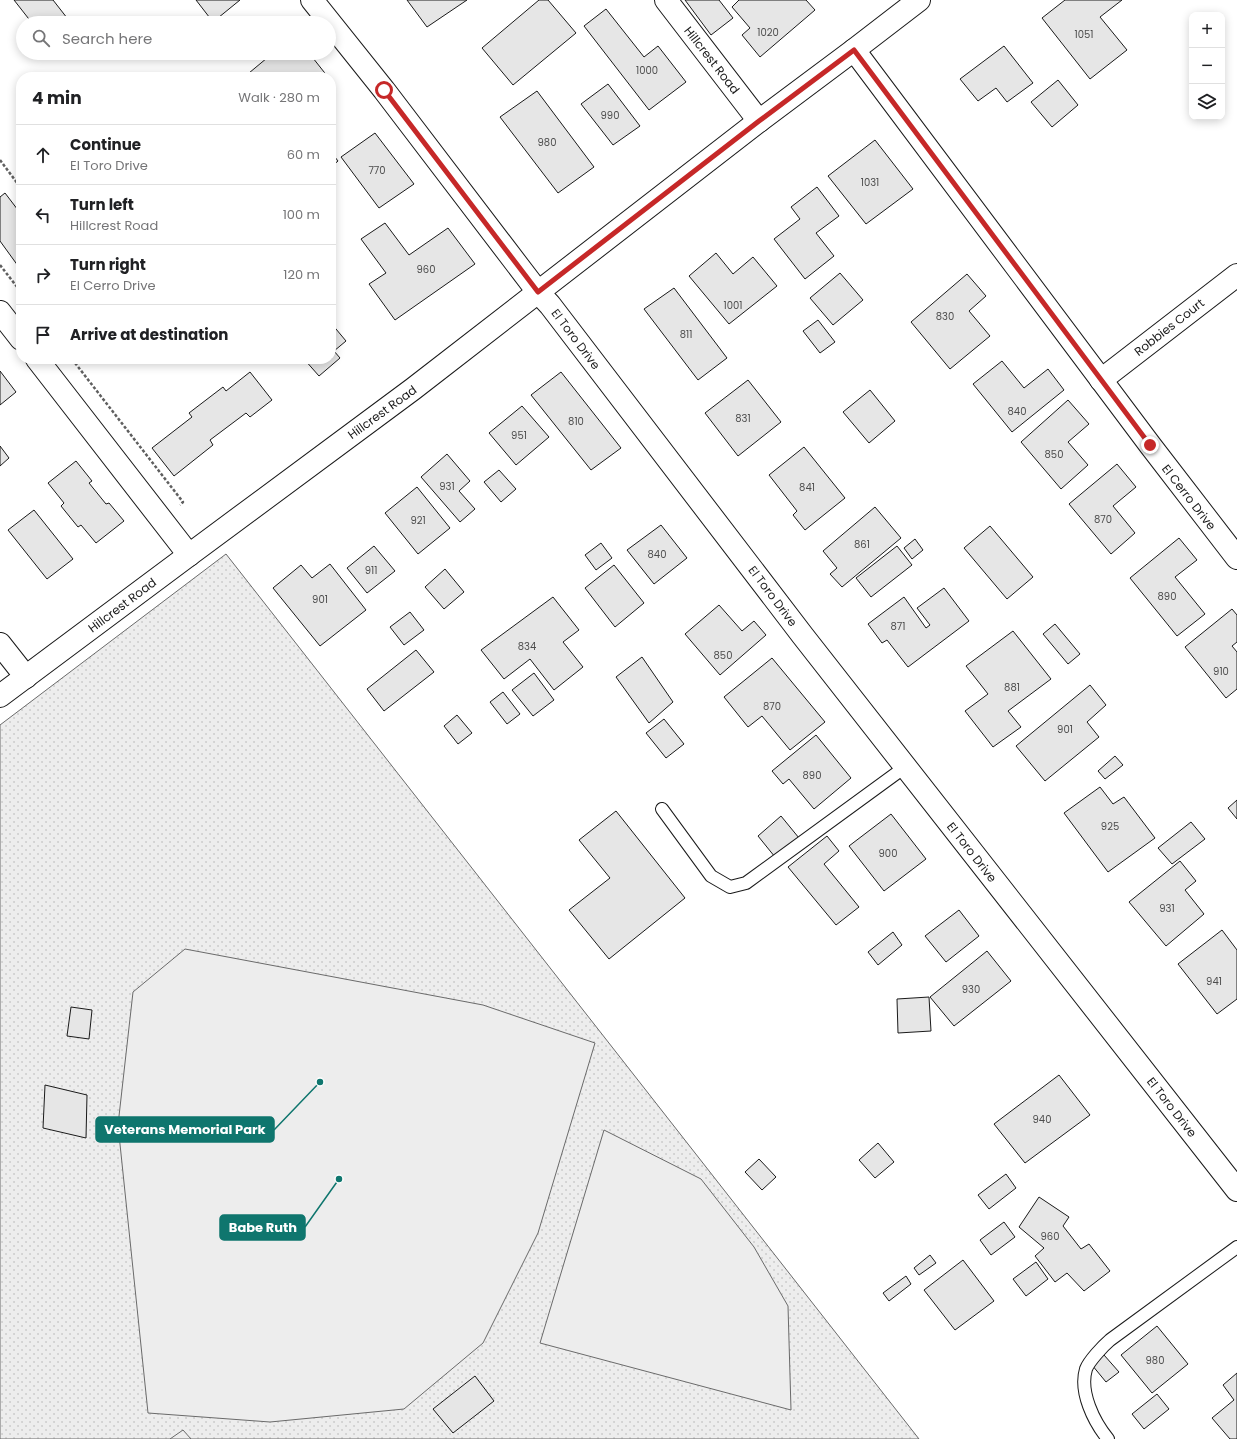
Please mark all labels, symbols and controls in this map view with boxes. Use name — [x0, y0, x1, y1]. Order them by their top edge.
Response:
map controls — [1189, 12, 1225, 120]
button: + — [1189, 12, 1225, 48]
search box — [16, 16, 336, 60]
street label: Hillcrest Road — [680, 23, 744, 97]
house number: 1020 — [757, 25, 779, 40]
icon: search — [30, 27, 52, 49]
house number: 1051 — [1075, 27, 1093, 42]
text: Search here — [62, 28, 152, 49]
button: − — [1189, 48, 1225, 84]
house number: 1000 — [636, 63, 658, 78]
route start — [375, 81, 393, 99]
button: layers — [1189, 84, 1225, 120]
text: 4 min — [32, 86, 82, 110]
text: Walk · 280 m — [238, 88, 320, 107]
house number: 990 — [601, 108, 619, 123]
text: Continue — [70, 134, 141, 155]
house number: 980 — [538, 135, 556, 150]
icon: ahead — [32, 144, 54, 166]
text: 60 m — [287, 145, 320, 164]
text: El Toro Drive — [70, 156, 148, 175]
house number: 770 — [368, 163, 386, 178]
house number: 1031 — [861, 175, 879, 190]
text: Turn left — [70, 194, 134, 215]
icon: left — [32, 204, 54, 226]
text: 100 m — [283, 205, 320, 224]
text: Hillcrest Road — [70, 216, 158, 235]
text: Turn right — [70, 254, 146, 275]
house number: 960 — [417, 262, 435, 277]
icon: right — [32, 264, 54, 286]
text: 120 m — [283, 265, 320, 284]
text: El Cerro Drive — [70, 276, 156, 295]
street label: Robbies Court — [1130, 294, 1208, 360]
house number: 1001 — [724, 298, 742, 313]
street label: El Toro Drive — [548, 305, 604, 373]
house number: 830 — [936, 309, 954, 324]
icon: arrive — [32, 324, 54, 346]
text: Arrive at destination — [70, 324, 228, 345]
house number: 811 — [680, 327, 692, 342]
street label: Hillcrest Road — [344, 381, 420, 443]
house number: 840 — [1008, 404, 1026, 419]
house number: 831 — [735, 411, 751, 426]
house number: 810 — [568, 414, 584, 429]
house number: 951 — [511, 428, 527, 443]
route end — [1141, 436, 1159, 454]
house number: 850 — [1045, 447, 1063, 462]
street label: El Cerro Drive — [1158, 461, 1220, 533]
house number: 931 — [439, 479, 455, 494]
house number: 841 — [799, 480, 815, 495]
house number: 870 — [1094, 512, 1112, 527]
house number: 921 — [410, 513, 426, 528]
house number: 861 — [854, 537, 870, 552]
house number: 840 — [648, 547, 666, 562]
street label: El Toro Drive — [745, 562, 801, 630]
house number: 911 — [365, 563, 377, 578]
street label: Hillcrest Road — [84, 574, 160, 636]
house number: 890 — [1158, 589, 1176, 604]
house number: 901 — [312, 592, 328, 607]
house number: 871 — [891, 619, 905, 634]
house number: 834 — [518, 639, 536, 654]
house number: 850 — [714, 648, 732, 663]
house number: 910 — [1213, 664, 1229, 679]
house number: 881 — [1004, 680, 1020, 695]
house number: 870 — [763, 699, 781, 714]
house number: 901 — [1057, 722, 1073, 737]
house number: 890 — [803, 768, 821, 783]
street label: El Toro Drive — [943, 818, 1001, 886]
house number: 925 — [1101, 819, 1119, 834]
house number: 900 — [879, 846, 897, 861]
house number: 931 — [1159, 901, 1175, 916]
house number: 941 — [1206, 974, 1222, 989]
house number: 930 — [962, 982, 980, 997]
street label: El Toro Drive — [1143, 1073, 1201, 1141]
house number: 940 — [1033, 1112, 1051, 1127]
callout: Veterans Memorial Park — [96, 1117, 274, 1142]
text: Veterans Memorial Park — [104, 1120, 266, 1139]
callout: Babe Ruth — [220, 1215, 305, 1240]
text: Babe Ruth — [229, 1218, 297, 1237]
house number: 960 — [1041, 1229, 1059, 1244]
house number: 980 — [1146, 1353, 1164, 1368]

